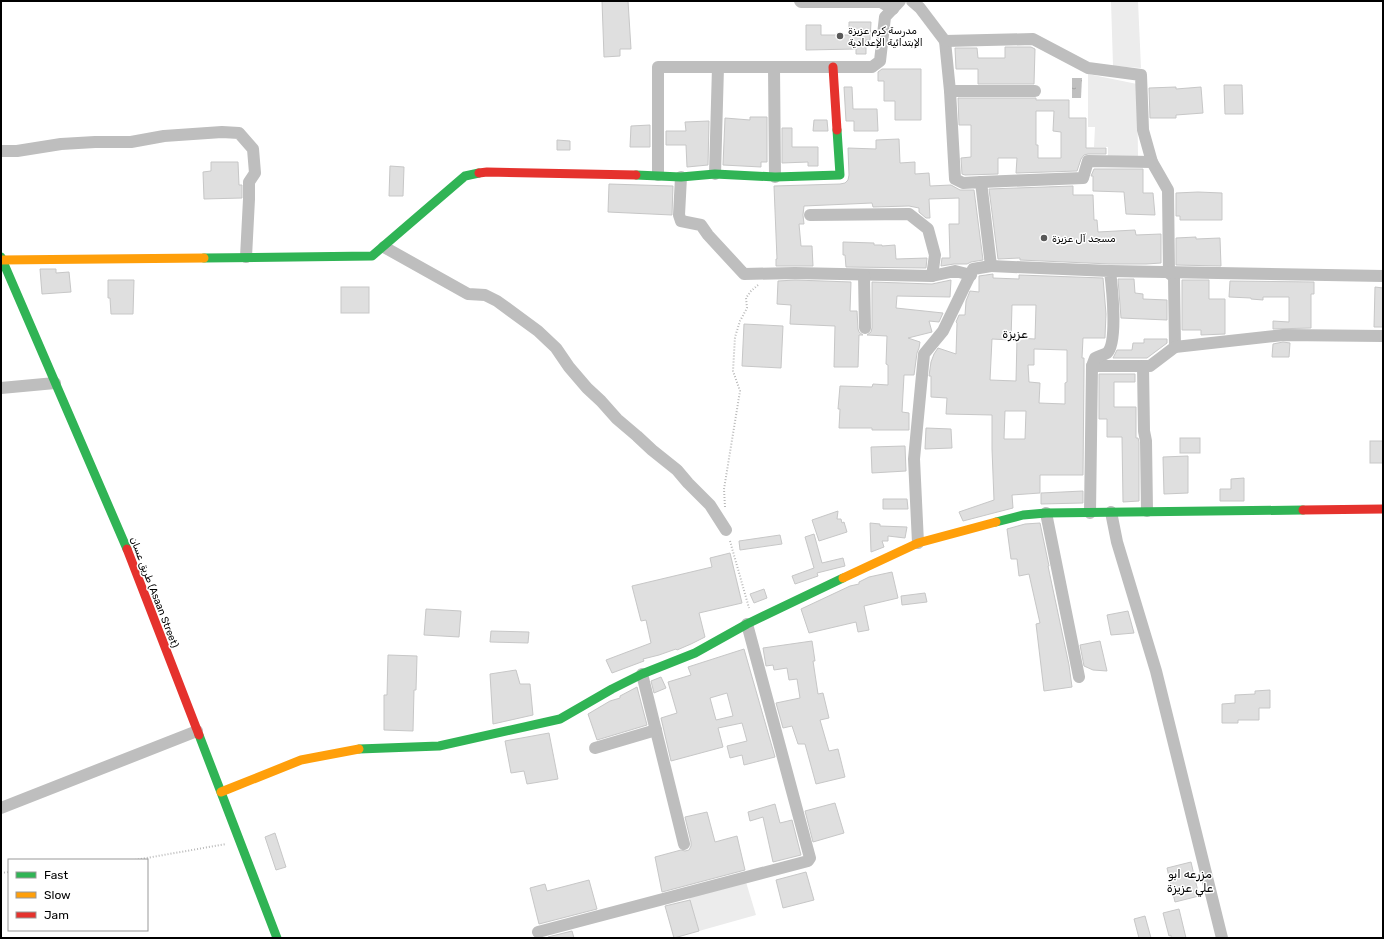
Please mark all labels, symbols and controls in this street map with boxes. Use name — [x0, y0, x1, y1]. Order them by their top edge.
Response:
place label: مدرسة كرم عزيزة الإبتدائية الإعدادية — [848, 25, 923, 49]
marker: مدرسة كرم عزيزة الإبتدائية الإعدادية — [835, 31, 845, 41]
marker: مسجد آل عزيزة — [1039, 233, 1049, 243]
place label: مسجد آل عزيزة — [1052, 233, 1116, 245]
district label: عزيزة — [1002, 327, 1028, 342]
street label: طريق عسان (Asaan Street) — [127, 535, 181, 649]
legend — [8, 859, 148, 931]
district label: مزرعه ابو علي عزيزة — [1167, 867, 1214, 897]
text: Fast — [44, 868, 68, 882]
text: Slow — [44, 888, 71, 902]
text: Jam — [44, 908, 69, 922]

